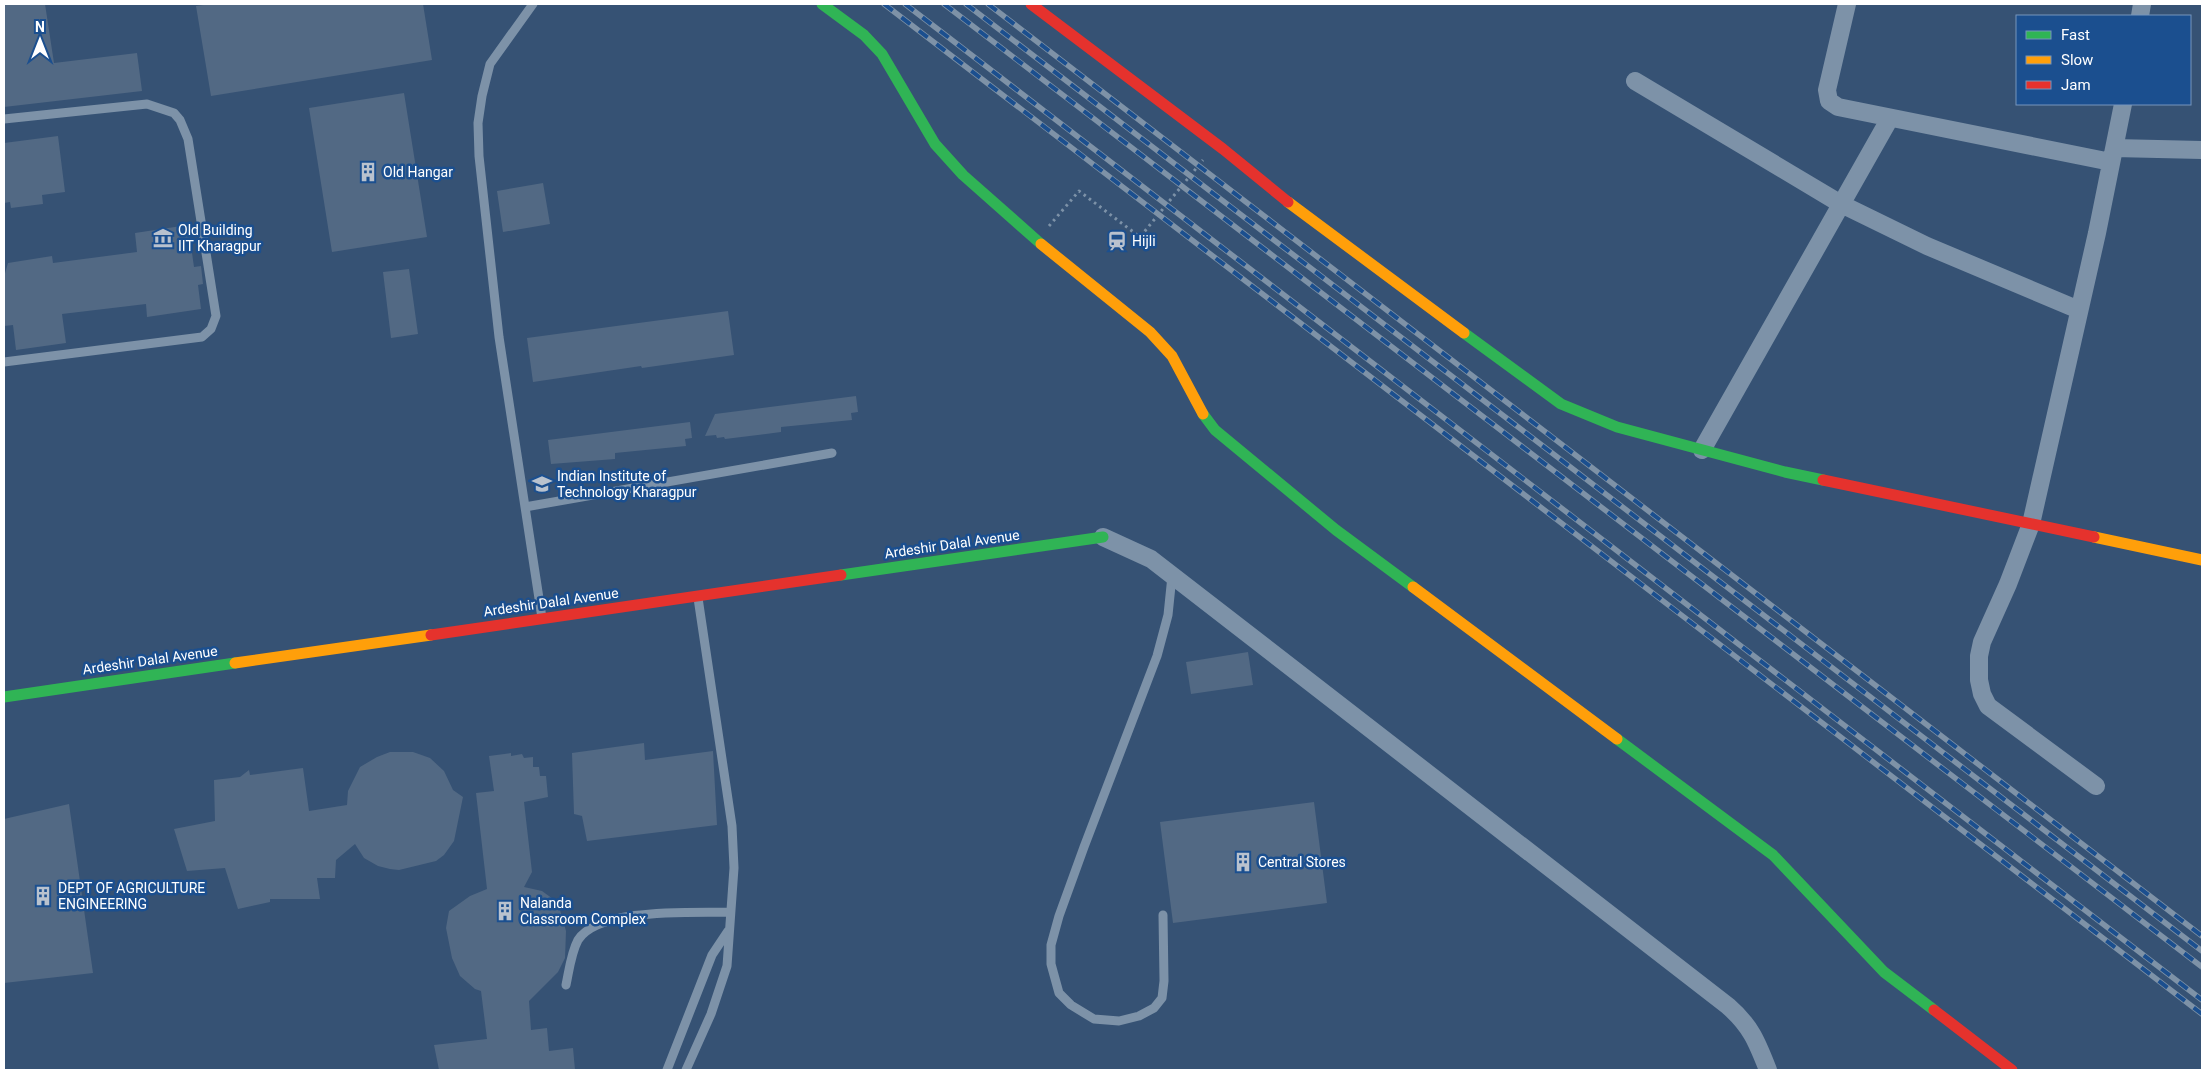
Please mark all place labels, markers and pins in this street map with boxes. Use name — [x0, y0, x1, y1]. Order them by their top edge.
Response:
building icon: Old Hangar — [357, 161, 379, 183]
place label: Old Hangar — [383, 164, 453, 180]
place label: Old Building IIT Kharagpur — [178, 222, 262, 254]
museum icon: Old Building IIT Kharagpur — [152, 227, 174, 249]
station icon: Hijli — [1106, 230, 1128, 252]
place label: Hijli — [1132, 233, 1156, 249]
place label: Indian Institute of Technology Kharagpur — [557, 468, 697, 500]
school or university icon: Indian Institute of Technology Kharagpur — [531, 473, 553, 495]
building icon: Central Stores — [1232, 851, 1254, 873]
place label: Central Stores — [1258, 854, 1346, 870]
place label: DEPT OF AGRICULTURE ENGINEERING — [58, 880, 205, 912]
building icon: DEPT OF AGRICULTURE ENGINEERING — [32, 885, 54, 907]
place label: Nalanda Classroom Complex — [520, 895, 646, 927]
building icon: Nalanda Classroom Complex — [494, 900, 516, 922]

